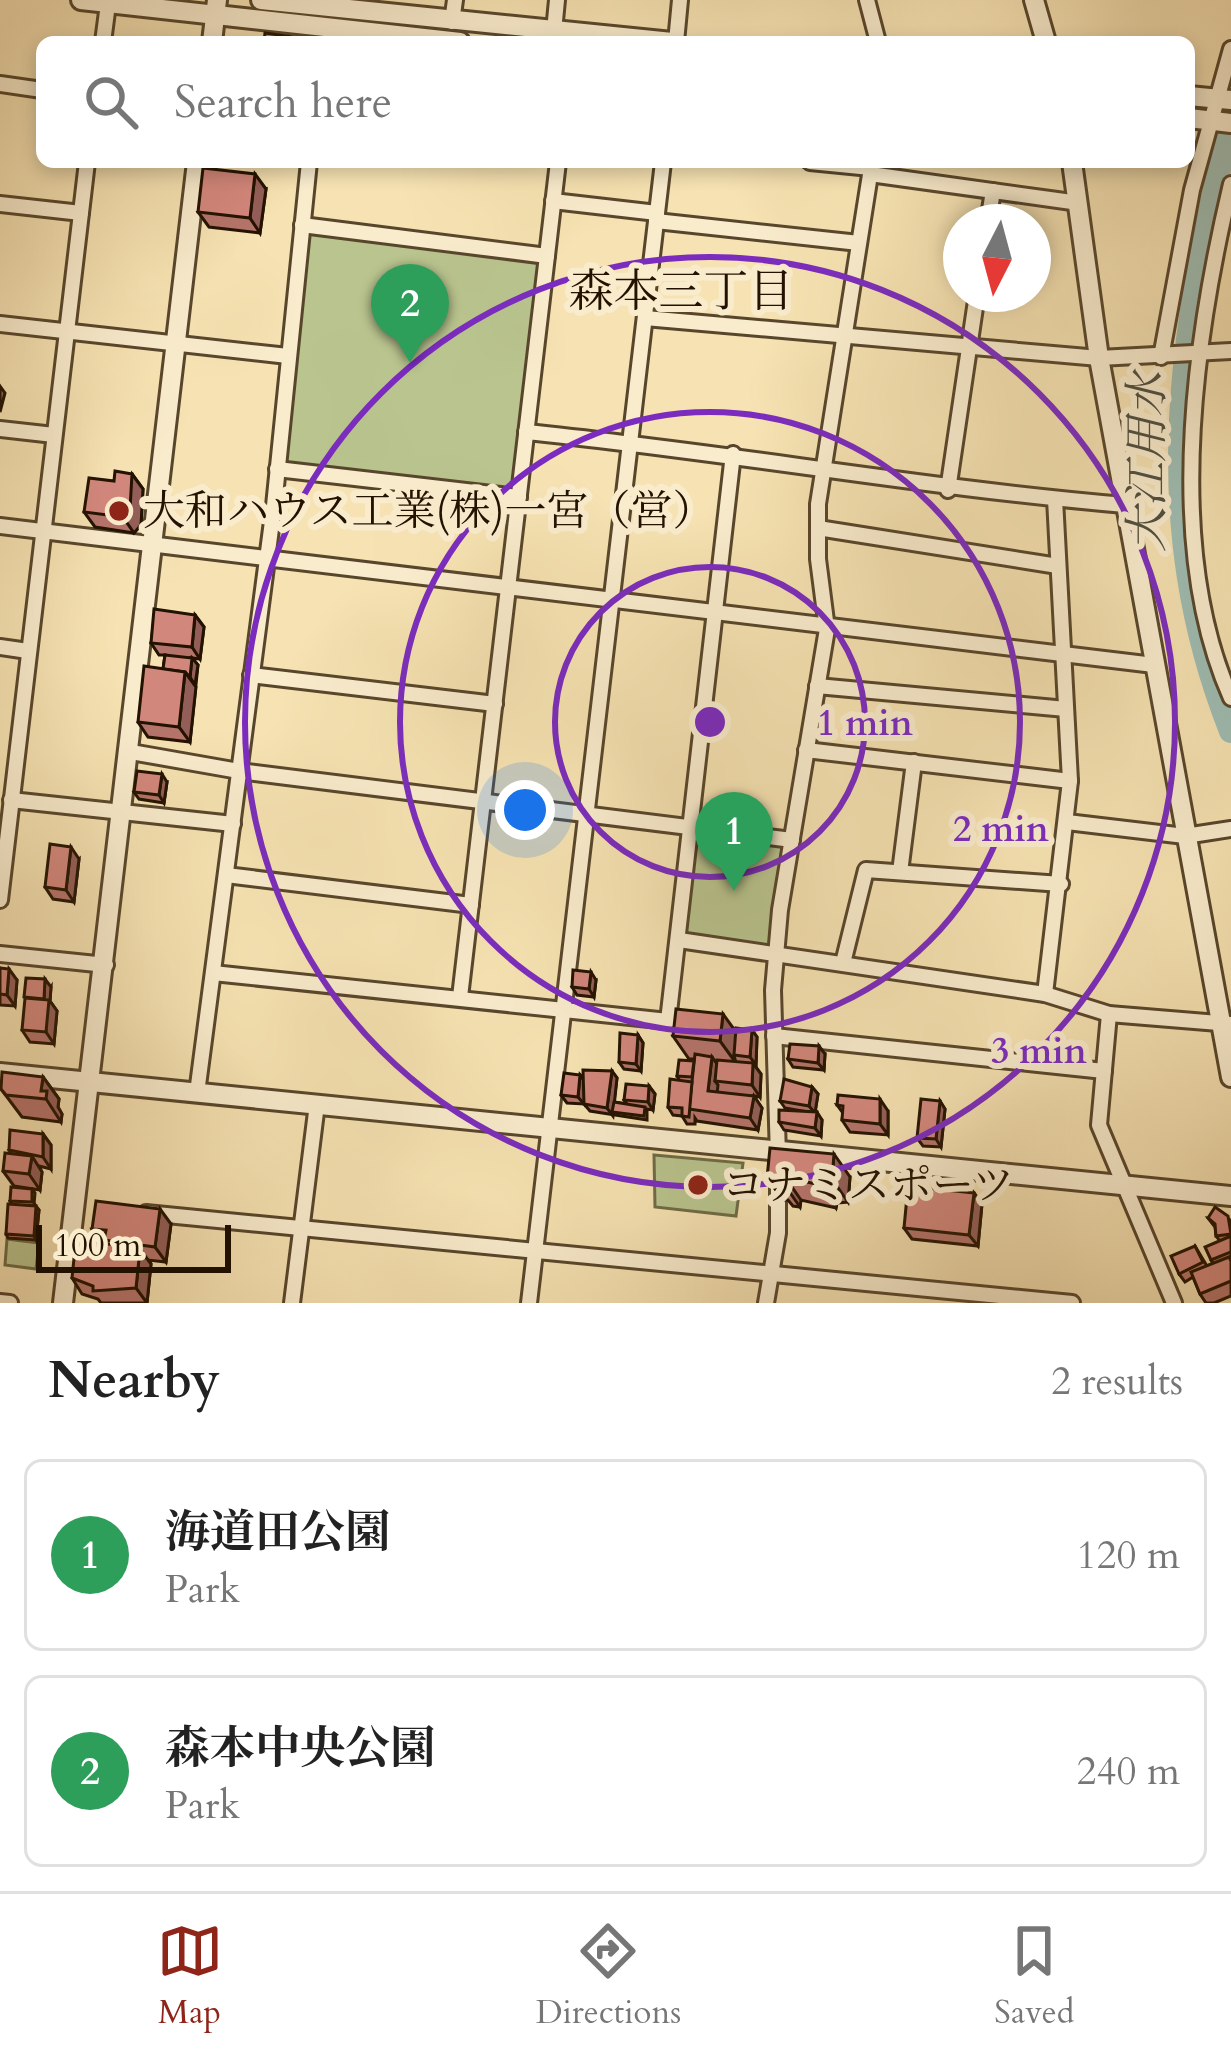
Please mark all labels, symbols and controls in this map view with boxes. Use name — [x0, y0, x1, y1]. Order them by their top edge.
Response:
search box — [36, 36, 1195, 168]
icon: search — [78, 69, 144, 135]
text: Search here — [174, 72, 392, 133]
north arrow — [943, 204, 1051, 312]
district label: 森本三丁目 — [568, 261, 794, 322]
pin: 2 — [371, 264, 449, 363]
water label: 大江用水 — [1117, 368, 1178, 552]
place label: 大和ハウス工業(株)一宮（営） — [143, 483, 714, 540]
marker: 大和ハウス工業(株)一宮（営） — [106, 498, 132, 524]
text: 1 min — [817, 699, 913, 748]
centre of rings — [689, 701, 731, 743]
your location — [495, 780, 555, 840]
pin: 1 — [695, 792, 773, 891]
text: 2 min — [953, 805, 1049, 854]
text: 3 min — [991, 1027, 1087, 1076]
place label: コナミスポーツ — [722, 1157, 1014, 1214]
marker: コナミスポーツ — [685, 1172, 711, 1198]
scale bar — [36, 1219, 231, 1272]
text: 100 m — [54, 1223, 141, 1268]
text: Nearby — [48, 1346, 220, 1416]
text: 2 results — [1051, 1355, 1183, 1408]
text: 海道田公園 — [165, 1502, 390, 1563]
text: 1 — [80, 1529, 100, 1582]
text: 120 m — [1077, 1529, 1180, 1582]
text: Park — [165, 1563, 240, 1616]
text: 森本中央公園 — [165, 1718, 435, 1779]
text: 2 — [80, 1745, 100, 1798]
text: 240 m — [1077, 1745, 1180, 1798]
text: Park — [165, 1779, 240, 1832]
tab: Map — [157, 1918, 223, 2035]
tab: Directions — [536, 1918, 681, 2035]
tab: Saved — [994, 1918, 1074, 2035]

